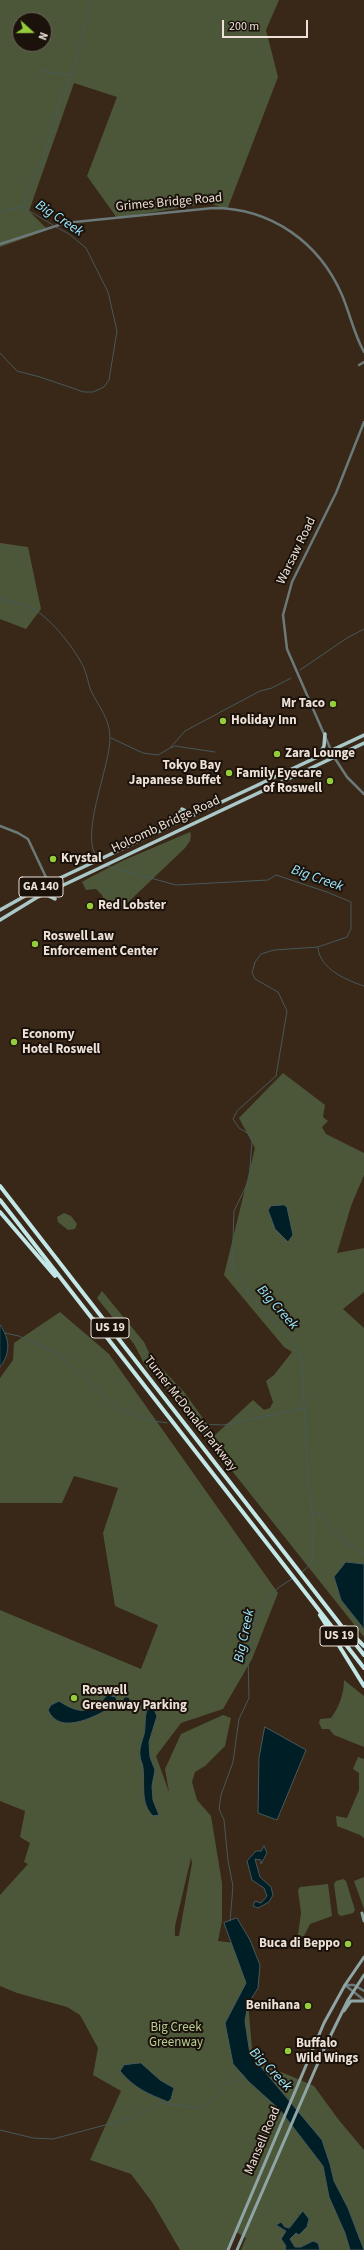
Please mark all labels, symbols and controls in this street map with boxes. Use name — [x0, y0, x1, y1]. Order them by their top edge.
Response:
north arrow — [12, 12, 52, 52]
scale bar — [224, 12, 310, 38]
text: 200 m — [229, 18, 259, 35]
text: N — [34, 30, 51, 42]
street label: Grimes Bridge Road — [115, 191, 223, 215]
water label: Big Creek — [32, 197, 86, 241]
street label: Warsaw Road — [274, 515, 320, 587]
place label: Mr Taco — [281, 696, 325, 712]
marker: Mr Taco — [328, 699, 338, 709]
place label: Holiday Inn — [231, 713, 297, 729]
marker: Holiday Inn — [218, 716, 228, 726]
place label: Zara Lounge — [285, 746, 355, 762]
marker: Zara Lounge — [272, 749, 282, 759]
place label: Tokyo Bay Japanese Buffet — [129, 758, 221, 789]
place label: Family Eyecare of Roswell — [236, 766, 322, 797]
marker: Tokyo Bay Japanese Buffet — [224, 768, 234, 778]
marker: Family Eyecare of Roswell — [325, 776, 335, 786]
street label: Holcomb Bridge Road — [109, 793, 223, 857]
place label: Krystal — [61, 851, 102, 867]
marker: Krystal — [48, 854, 58, 864]
water label: Big Creek — [289, 862, 345, 896]
road number: GA 140 — [19, 877, 63, 897]
place label: Red Lobster — [98, 898, 166, 914]
marker: Red Lobster — [85, 901, 95, 911]
place label: Roswell Law Enforcement Center — [43, 929, 158, 960]
marker: Roswell Law Enforcement Center — [30, 939, 40, 949]
place label: Economy Hotel Roswell — [22, 1027, 100, 1058]
marker: Economy Hotel Roswell — [9, 1037, 19, 1047]
water label: Big Creek — [253, 1282, 301, 1334]
road number: US 19 — [91, 1318, 129, 1338]
street label: Turner McDonald Parkway — [140, 1353, 240, 1475]
water label: Big Creek — [231, 1608, 259, 1664]
road number: US 19 — [320, 1626, 358, 1646]
place label: Roswell Greenway Parking — [82, 1683, 187, 1714]
marker: Roswell Greenway Parking — [69, 1693, 79, 1703]
place label: Buca di Beppo — [259, 1936, 340, 1952]
marker: Buca di Beppo — [343, 1939, 353, 1949]
place label: Benihana — [246, 1998, 300, 2014]
marker: Benihana — [303, 2001, 313, 2011]
park label: Big Creek Greenway — [149, 2020, 203, 2051]
place label: Buffalo Wild Wings — [296, 2036, 358, 2067]
water label: Big Creek — [245, 2045, 295, 2095]
marker: Buffalo Wild Wings — [283, 2046, 293, 2056]
street label: Mansell Road — [242, 2105, 284, 2177]

